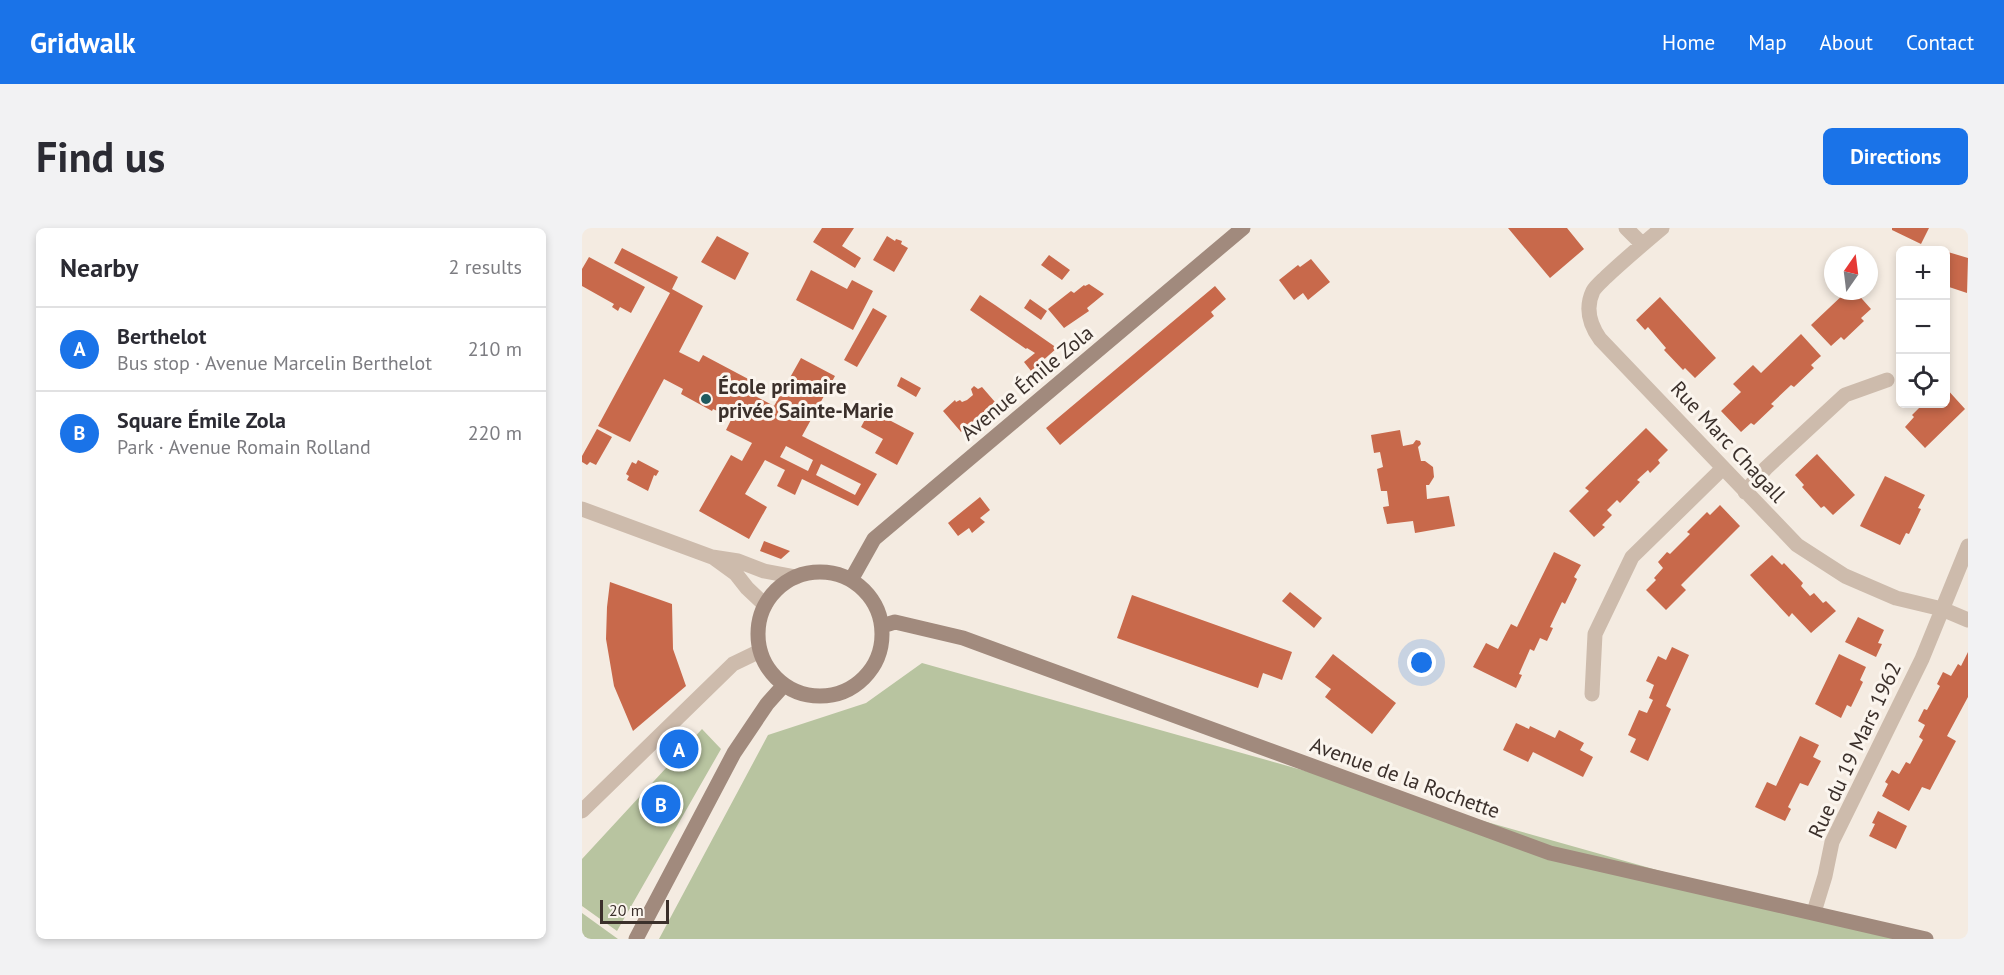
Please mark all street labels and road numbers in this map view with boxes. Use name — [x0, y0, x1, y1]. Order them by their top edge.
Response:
street label: Avenue Émile Zola — [955, 319, 1099, 446]
street label: Rue Marc Chagall — [1665, 375, 1792, 508]
street label: Rue du 19 Mars 1962 — [1802, 658, 1907, 842]
street label: Avenue de la Rochette — [1307, 731, 1504, 824]

